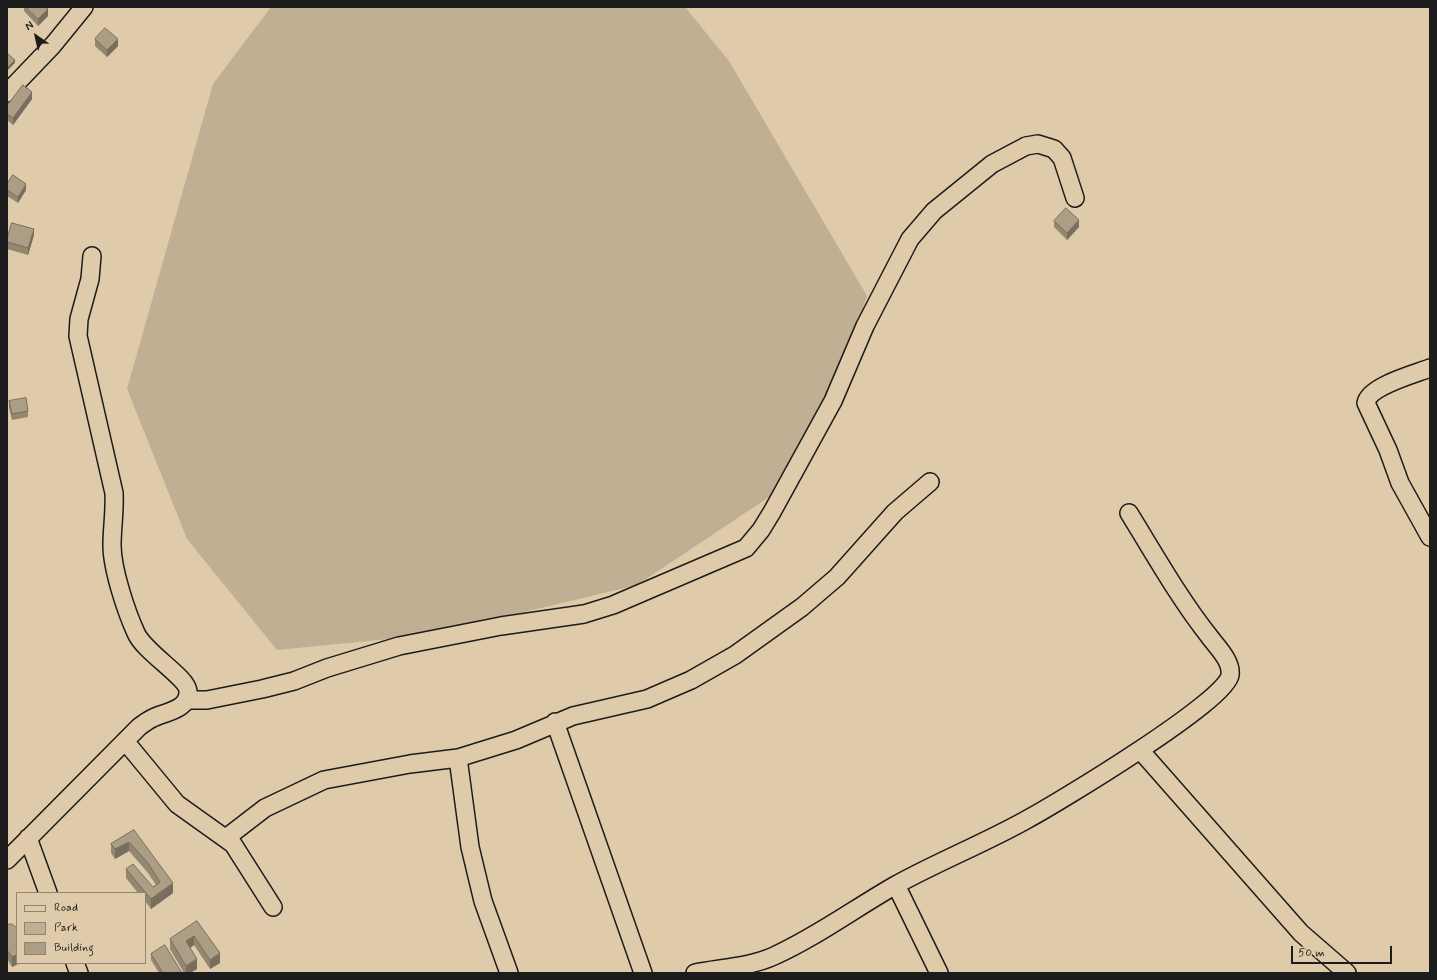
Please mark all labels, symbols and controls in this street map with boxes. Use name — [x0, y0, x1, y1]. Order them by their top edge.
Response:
north arrow — [16, 16, 56, 56]
text: N — [22, 18, 36, 34]
legend — [16, 892, 146, 964]
text: Road — [54, 900, 78, 916]
text: Park — [54, 920, 78, 936]
scale bar — [1293, 938, 1394, 964]
text: Building — [54, 940, 94, 956]
text: 50 m — [1298, 945, 1325, 961]

